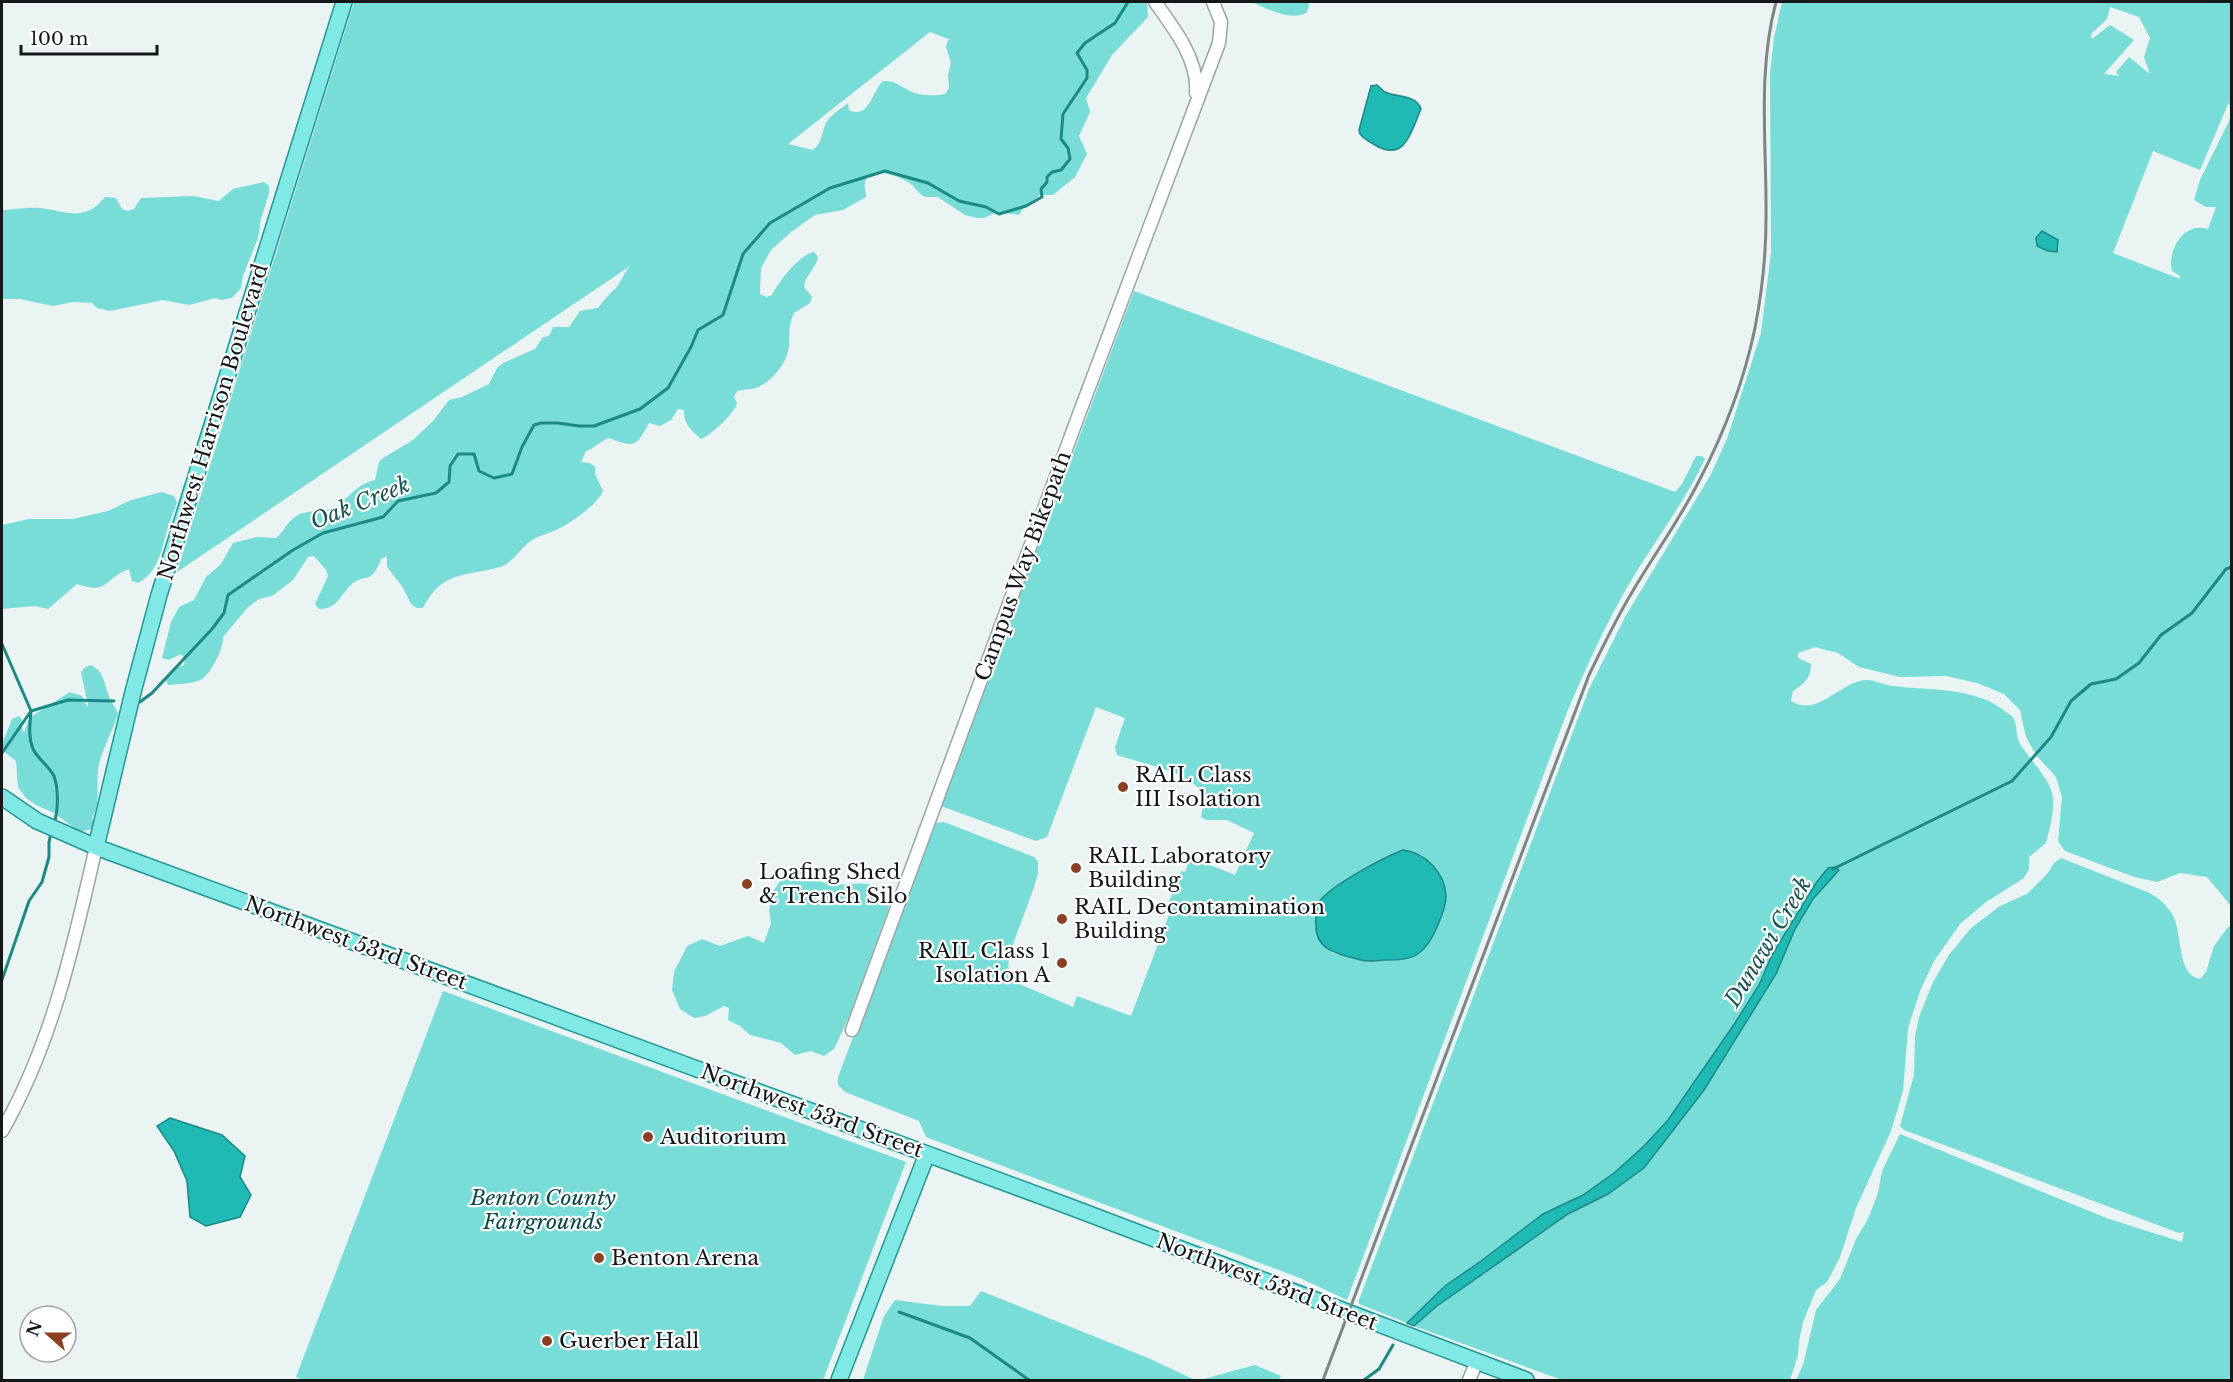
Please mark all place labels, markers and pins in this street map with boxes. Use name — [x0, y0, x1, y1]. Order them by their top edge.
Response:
place label: RAIL Class III Isolation — [1135, 762, 1261, 812]
marker: RAIL Class III Isolation — [1116, 780, 1130, 794]
place label: RAIL Laboratory Building — [1088, 843, 1272, 893]
place label: Loafing Shed & Trench Silo — [759, 859, 907, 909]
marker: RAIL Laboratory Building — [1069, 861, 1083, 875]
marker: Loafing Shed & Trench Silo — [740, 877, 754, 891]
place label: RAIL Decontamination Building — [1074, 894, 1325, 944]
marker: RAIL Decontamination Building — [1055, 912, 1069, 926]
place label: RAIL Class 1 Isolation A — [918, 938, 1051, 988]
marker: RAIL Class 1 Isolation A — [1055, 956, 1069, 970]
place label: Auditorium — [659, 1124, 787, 1150]
marker: Auditorium — [641, 1130, 655, 1144]
place label: Benton Arena — [611, 1245, 759, 1271]
marker: Benton Arena — [592, 1251, 606, 1265]
place label: Guerber Hall — [559, 1328, 700, 1354]
marker: Guerber Hall — [540, 1334, 554, 1348]

